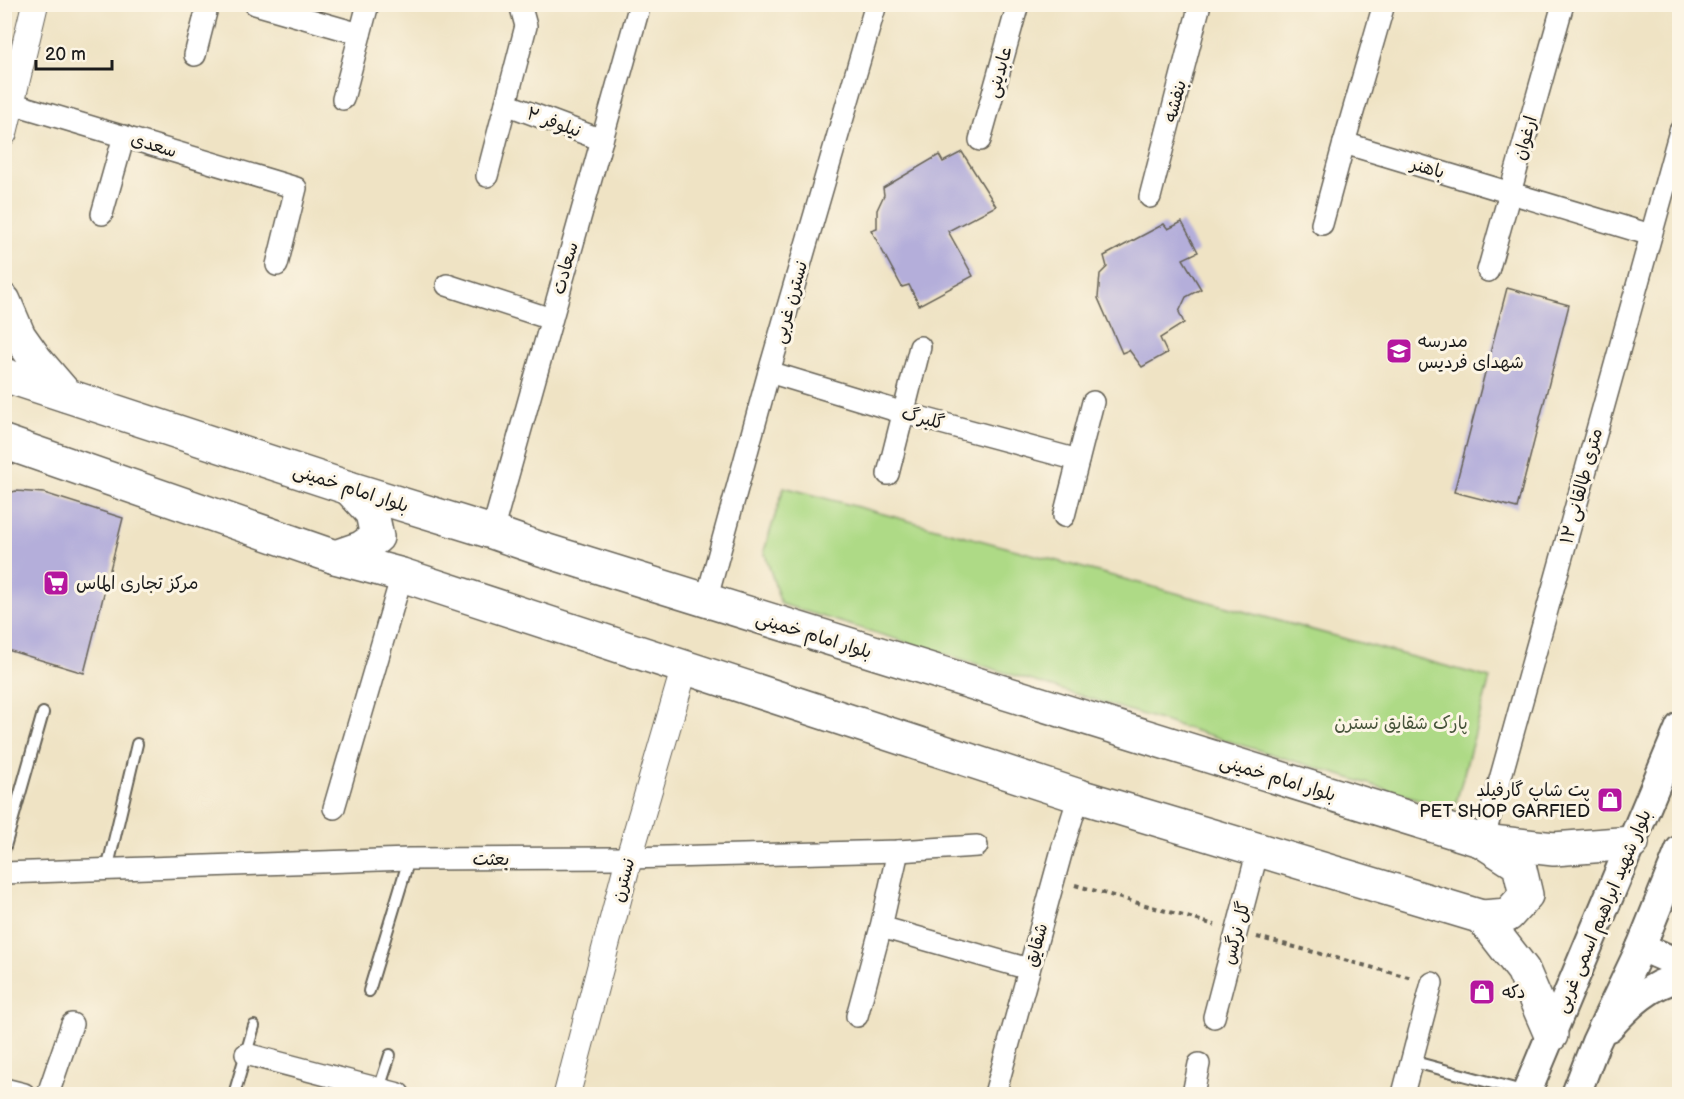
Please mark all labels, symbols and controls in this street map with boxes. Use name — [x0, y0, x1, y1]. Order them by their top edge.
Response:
scale bar — [36, 33, 112, 71]
text: 20 m — [45, 44, 86, 65]
street label: عابدینی — [982, 44, 1017, 100]
street label: بنفشه — [1160, 78, 1191, 125]
street label: نیلوفر ۲ — [524, 103, 584, 143]
street label: ارغوان — [1509, 114, 1542, 163]
street label: سعدی — [128, 129, 179, 162]
street label: باهنر — [1407, 153, 1447, 183]
street label: سعادت — [548, 239, 583, 297]
street label: نسترن غربی — [769, 258, 812, 346]
place label: مدرسه شهدای فردیس — [1418, 331, 1524, 373]
school or university icon: مدرسه شهدای فردیس — [1384, 336, 1414, 366]
street label: گلبرگ — [899, 403, 947, 434]
street label: ۱۲ متری طالقانی — [1556, 426, 1607, 546]
street label: بلوار امام خمینی — [290, 460, 411, 520]
supermarket icon: مرکز تجاری الماس — [41, 568, 71, 598]
place label: مرکز تجاری الماس — [76, 573, 198, 594]
street label: بلوار امام خمینی — [753, 608, 874, 666]
park label: پارک شقایق نسترن — [1334, 713, 1468, 735]
street label: بلوار امام خمینی — [1217, 751, 1338, 809]
place label: پت شاپ گارفیلد PET SHOP GARFIED — [1419, 780, 1590, 822]
shop icon: پت شاپ گارفیلد PET SHOP GARFIED — [1595, 785, 1625, 815]
street label: بلوار شهید ابراهیم اسمی غربی — [1551, 806, 1659, 1017]
street label: بعثت — [472, 849, 510, 870]
street label: نسترن — [608, 856, 639, 904]
street label: گل نرگس — [1218, 899, 1255, 967]
street label: شقایق — [1021, 921, 1052, 969]
shop icon: دکه — [1467, 977, 1497, 1007]
place label: دکه — [1502, 982, 1525, 1003]

